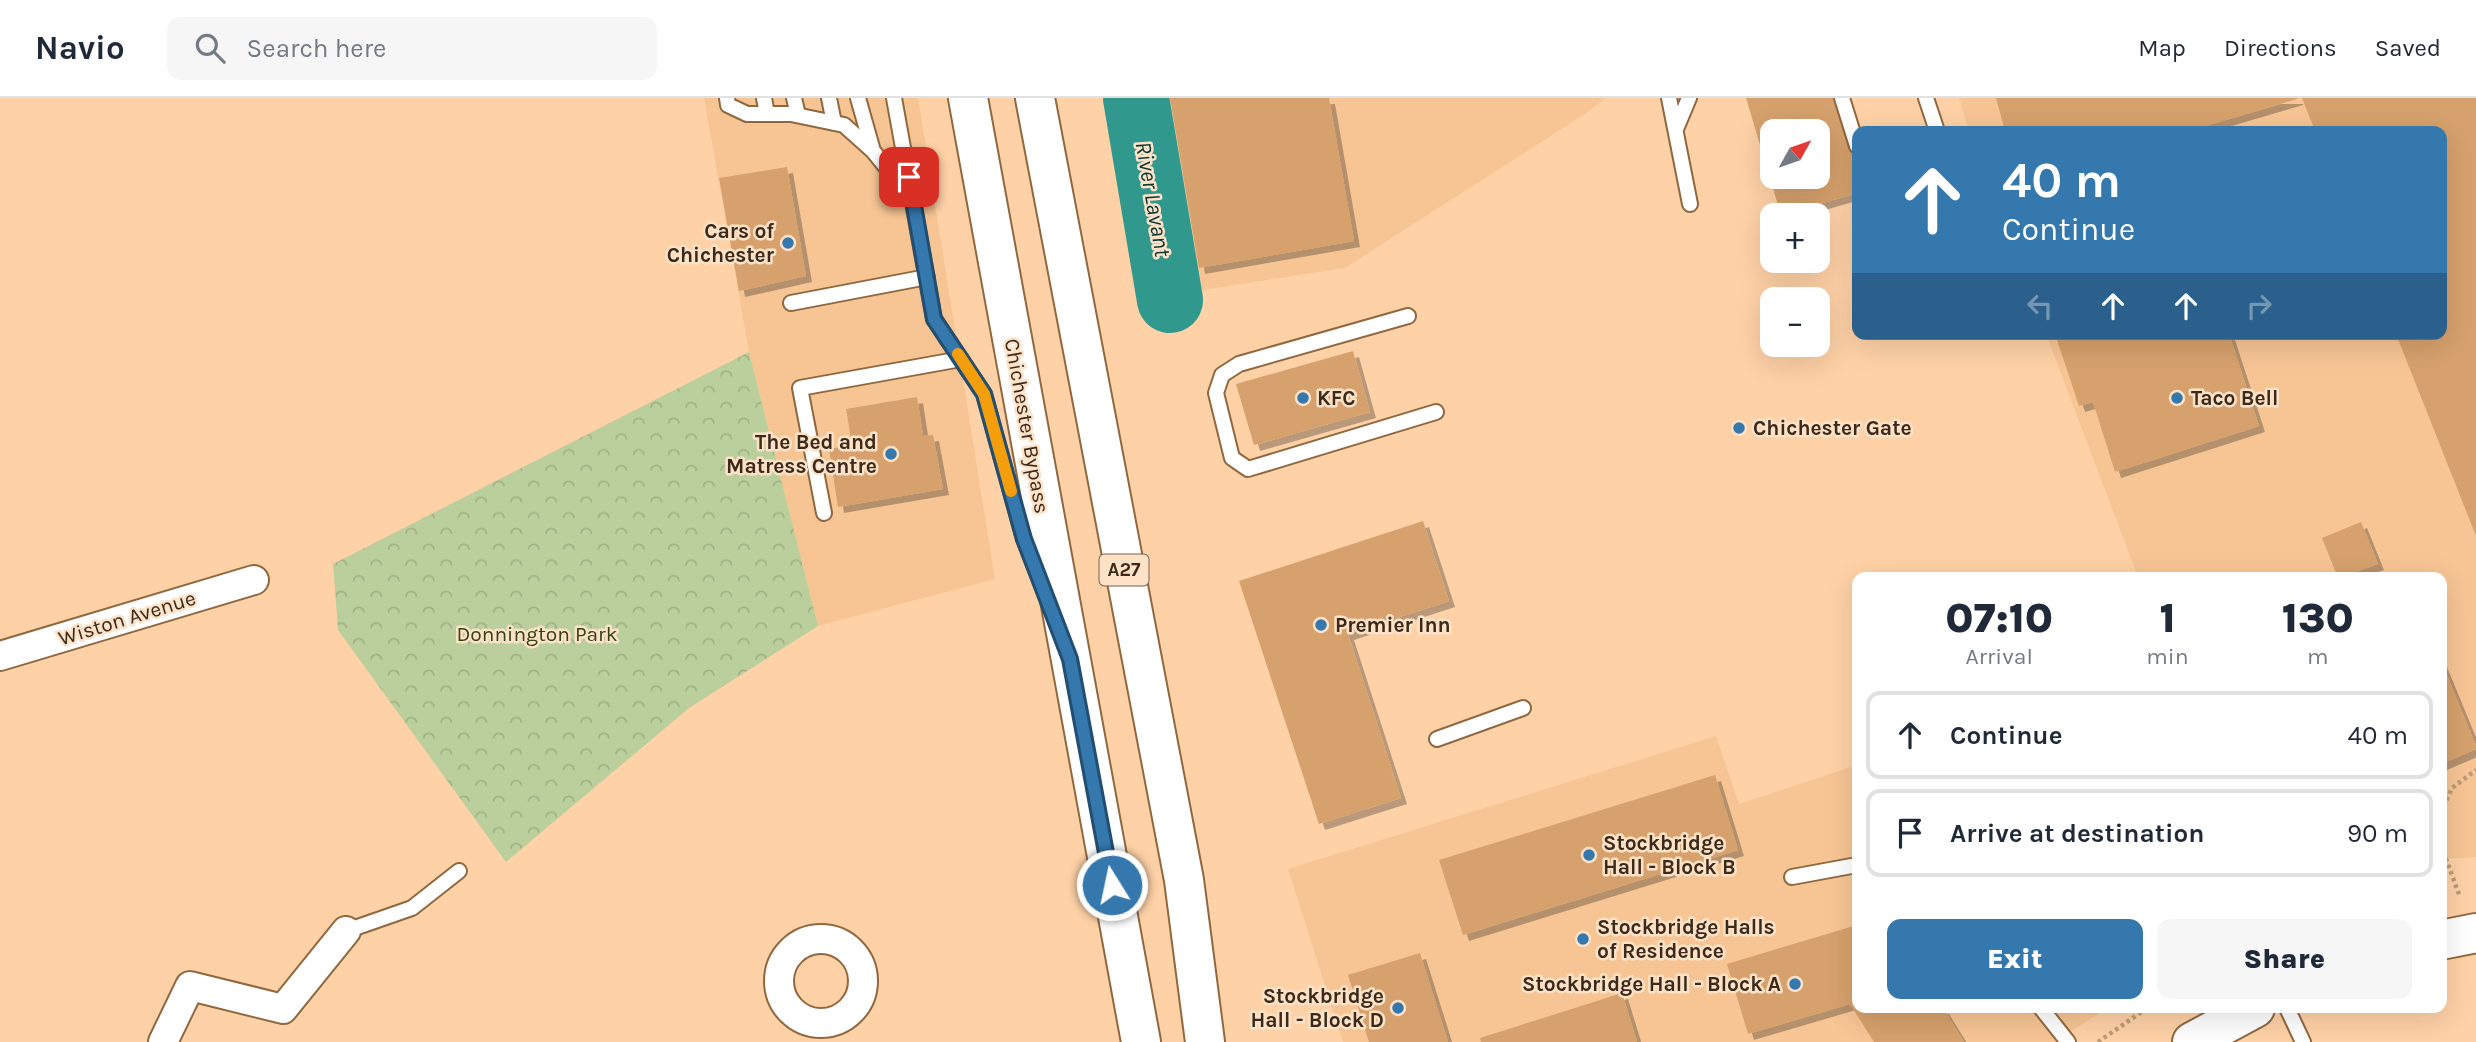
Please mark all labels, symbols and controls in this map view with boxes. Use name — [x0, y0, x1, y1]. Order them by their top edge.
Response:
search box — [167, 17, 657, 80]
text: Navio — [35, 29, 125, 67]
icon: search — [191, 29, 229, 67]
text: Search here — [247, 33, 386, 64]
text: Map — [2138, 34, 2186, 62]
text: Directions — [2224, 34, 2337, 62]
text: Saved — [2375, 34, 2441, 62]
north arrow — [1760, 119, 1830, 189]
map controls — [1760, 119, 1830, 357]
water label: River Lavant — [1130, 139, 1177, 260]
pin — [879, 147, 939, 207]
text: 40 m — [2002, 152, 2121, 209]
icon: ahead — [1887, 154, 1978, 245]
icon: arrive — [890, 158, 928, 196]
button: + — [1760, 203, 1830, 273]
text: Continue — [2002, 211, 2135, 248]
place label: Cars of Chichester — [667, 219, 775, 267]
marker: Cars of Chichester — [780, 235, 796, 251]
button: − — [1760, 287, 1830, 357]
icon: left — [2021, 287, 2059, 325]
icon: ahead — [2094, 287, 2132, 325]
icon: ahead — [2167, 287, 2205, 325]
icon: right — [2240, 287, 2278, 325]
street label: Chichester Bypass — [1000, 337, 1054, 515]
place label: KFC — [1317, 386, 1356, 410]
place label: Taco Bell — [2191, 386, 2278, 410]
marker: KFC — [1295, 390, 1311, 406]
marker: Taco Bell — [2169, 390, 2185, 406]
place label: Chichester Gate — [1753, 416, 1912, 440]
marker: Chichester Gate — [1731, 420, 1747, 436]
place label: The Bed and Matress Centre — [726, 430, 877, 478]
marker: The Bed and Matress Centre — [883, 446, 899, 462]
road number: A27 — [1100, 555, 1148, 586]
street label: Wiston Avenue — [55, 586, 199, 650]
text: 07:10 — [1945, 593, 2053, 643]
text: 1 — [2159, 593, 2176, 643]
text: 130 — [2282, 593, 2354, 643]
place label: Premier Inn — [1335, 613, 1451, 637]
marker: Premier Inn — [1313, 617, 1329, 633]
park label: Donnington Park — [456, 622, 618, 646]
text: Arrival — [1965, 643, 2033, 670]
text: min — [2146, 643, 2189, 670]
text: m — [2307, 643, 2329, 670]
icon: ahead — [1891, 716, 1929, 754]
text: Continue — [1950, 720, 2062, 751]
text: 40 m — [2348, 720, 2408, 751]
icon: arrive — [1891, 814, 1929, 852]
text: Arrive at destination — [1950, 818, 2204, 849]
text: 90 m — [2347, 818, 2408, 849]
place label: Stockbridge Hall - Block B — [1603, 831, 1736, 879]
marker: Stockbridge Hall - Block B — [1581, 847, 1597, 863]
position arrow — [1075, 848, 1149, 922]
place label: Stockbridge Halls of Residence — [1597, 915, 1775, 963]
button: Exit — [1887, 919, 2143, 999]
button: Share — [2157, 919, 2412, 999]
marker: Stockbridge Halls of Residence — [1575, 931, 1591, 947]
place label: Stockbridge Hall - Block A — [1522, 972, 1781, 996]
marker: Stockbridge Hall - Block A — [1787, 976, 1803, 992]
place label: Stockbridge Hall - Block D — [1250, 984, 1384, 1032]
marker: Stockbridge Hall - Block D — [1390, 1000, 1406, 1016]

